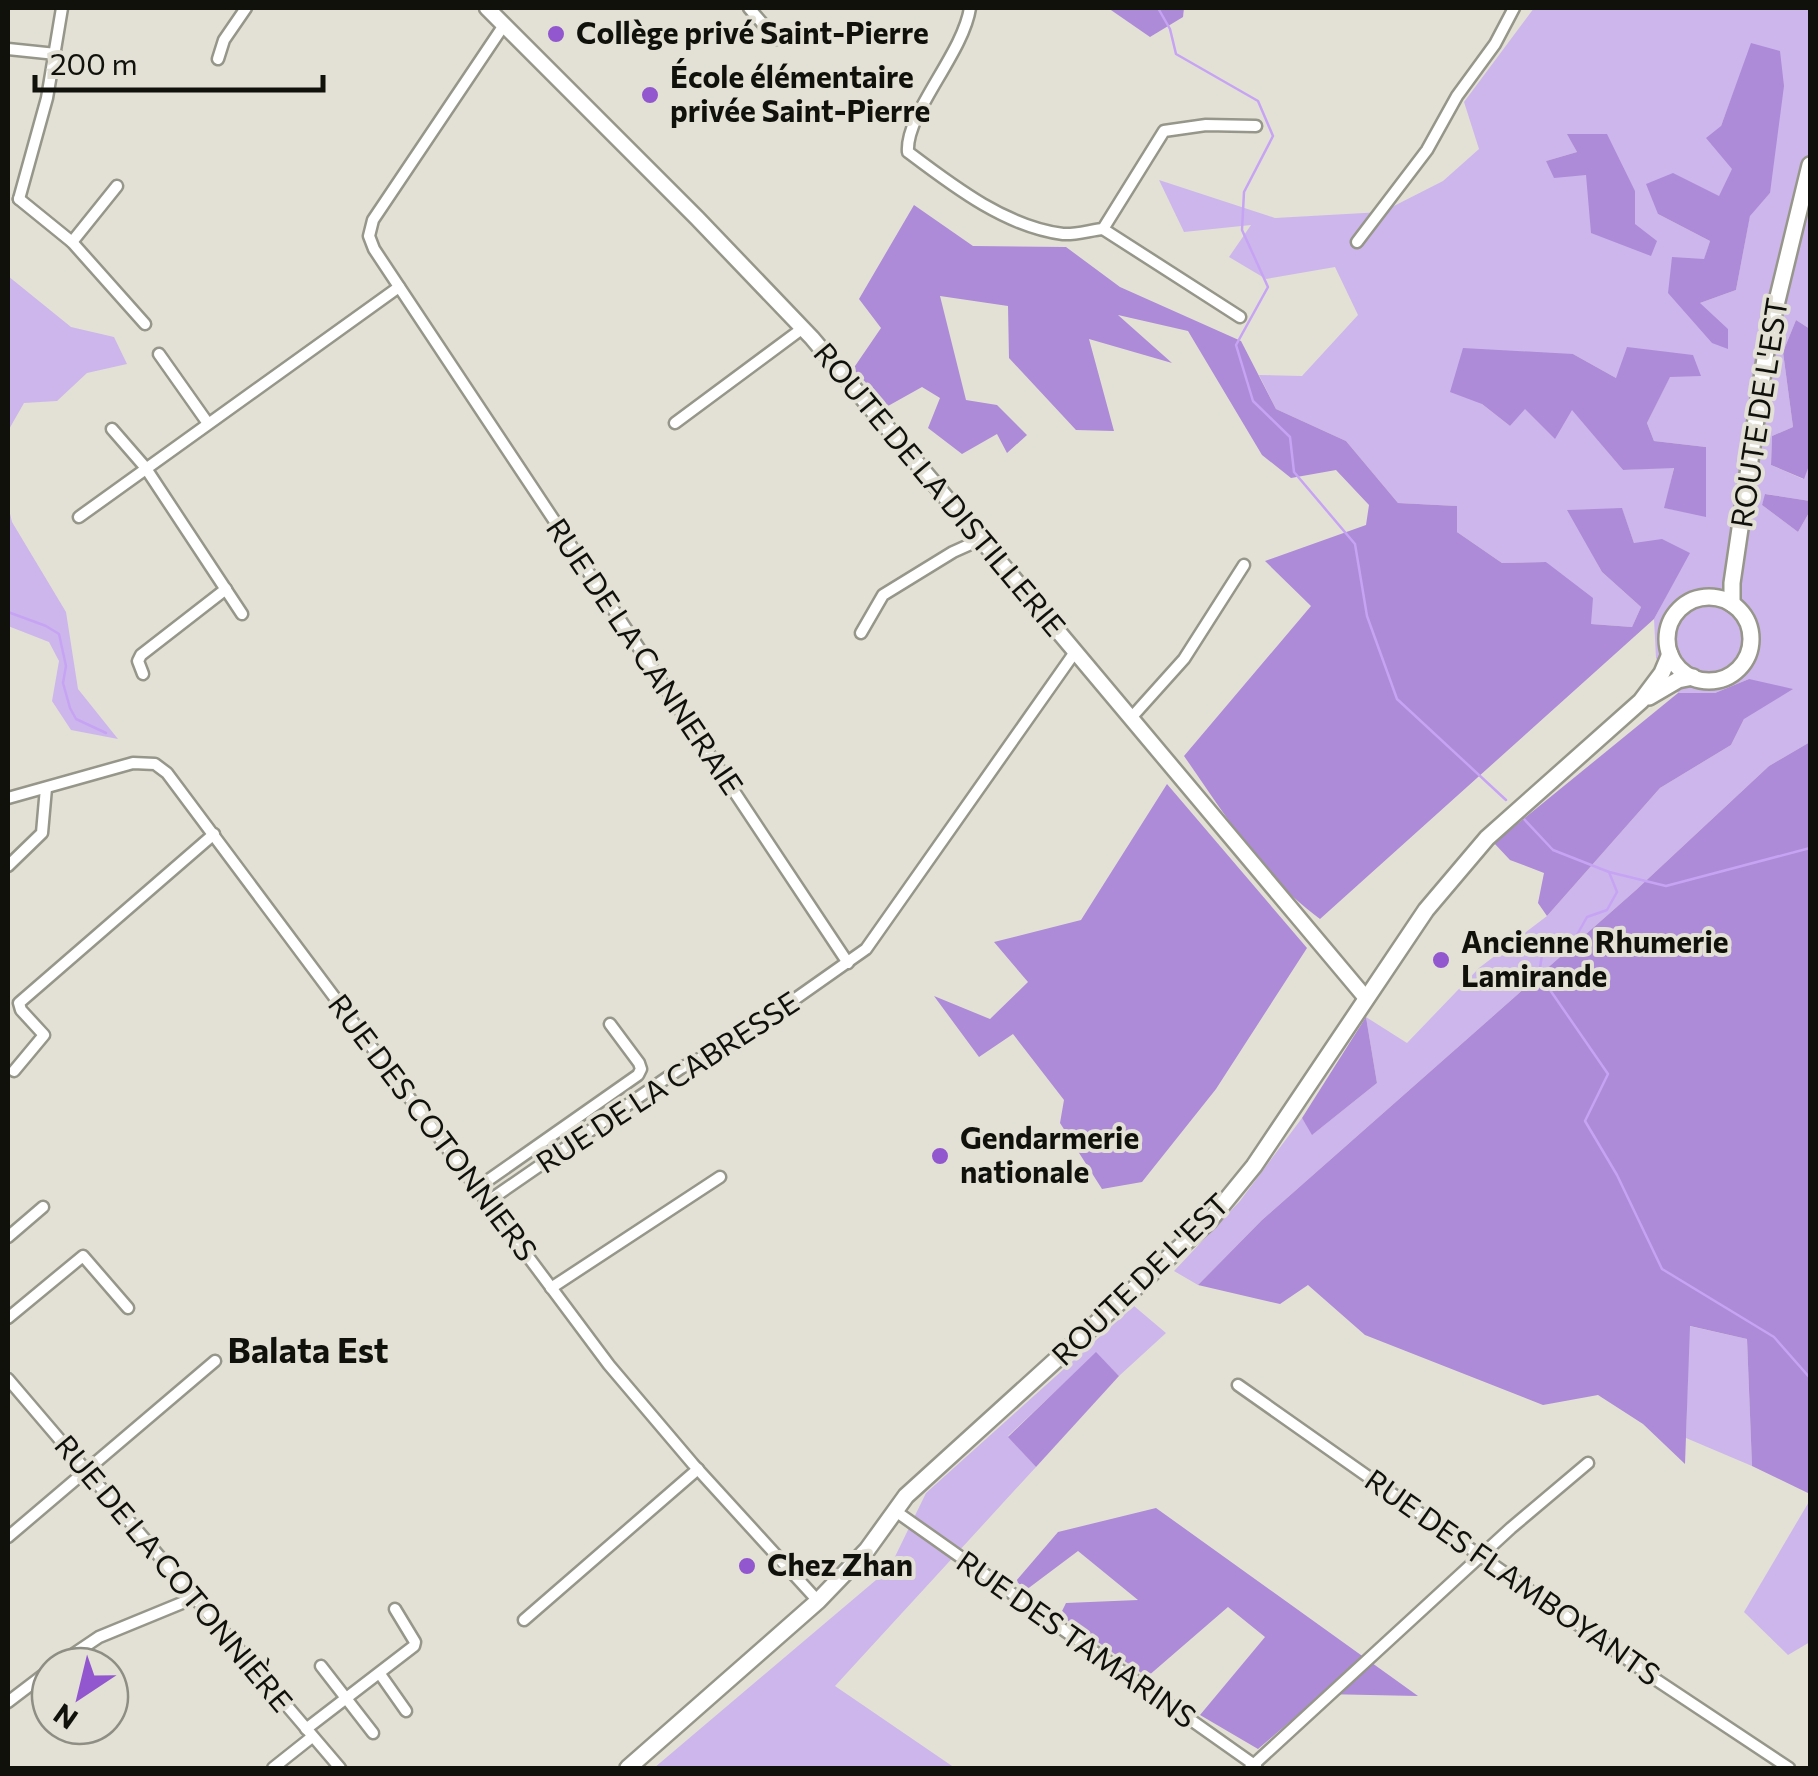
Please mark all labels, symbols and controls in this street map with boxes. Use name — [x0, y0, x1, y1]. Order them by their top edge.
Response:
place label: Collège privé Saint-Pierre — [576, 13, 929, 50]
marker: Collège privé Saint-Pierre — [545, 23, 567, 45]
scale bar — [35, 30, 322, 92]
text: 200 m — [50, 44, 138, 81]
place label: École élémentaire privée Saint-Pierre — [670, 57, 930, 128]
marker: École élémentaire privée Saint-Pierre — [639, 84, 661, 106]
street label: ROUTE DE L'EST — [1721, 295, 1794, 530]
street label: ROUTE DE LA DISTILLERIE — [807, 334, 1075, 643]
street label: RUE DE LA CANNERAIE — [540, 510, 752, 801]
place label: Ancienne Rhumerie Lamirande — [1461, 922, 1729, 993]
marker: Ancienne Rhumerie Lamirande — [1430, 949, 1452, 971]
street label: RUE DE LA CABRESSE — [528, 982, 805, 1180]
street label: RUE DES COTONNIERS — [322, 986, 546, 1267]
place label: Gendarmerie nationale — [960, 1118, 1139, 1189]
marker: Gendarmerie nationale — [929, 1145, 951, 1167]
street label: ROUTE DE L'EST — [1043, 1184, 1236, 1372]
district label: Balata Est — [227, 1327, 389, 1370]
street label: RUE DE LA COTONNIÈRE — [47, 1428, 299, 1720]
street label: RUE DES FLAMBOYANTS — [1359, 1460, 1668, 1692]
street label: RUE DES TAMARINS — [951, 1541, 1204, 1734]
place label: Chez Zhan — [767, 1545, 913, 1582]
marker: Chez Zhan — [736, 1555, 758, 1577]
north arrow — [30, 1646, 130, 1746]

